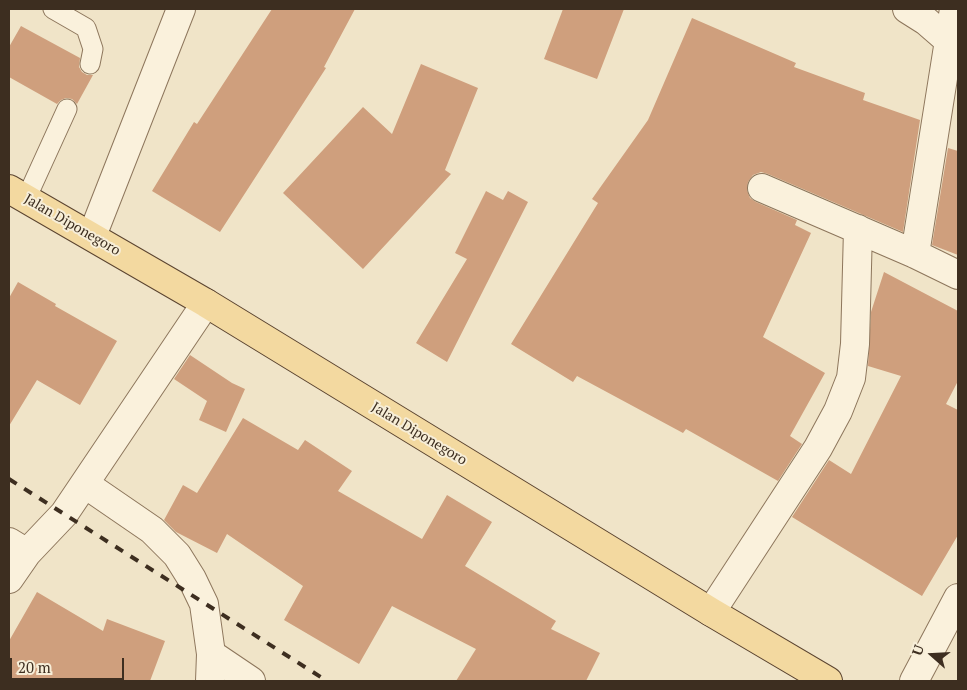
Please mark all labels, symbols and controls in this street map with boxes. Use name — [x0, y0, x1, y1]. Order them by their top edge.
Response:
street label: Jalan Diponegoro — [21, 191, 123, 259]
street label: Jalan Diponegoro — [368, 399, 470, 469]
north arrow — [907, 630, 957, 680]
text: U — [907, 642, 928, 658]
scale bar — [12, 648, 126, 680]
text: 20 m — [18, 657, 51, 677]

